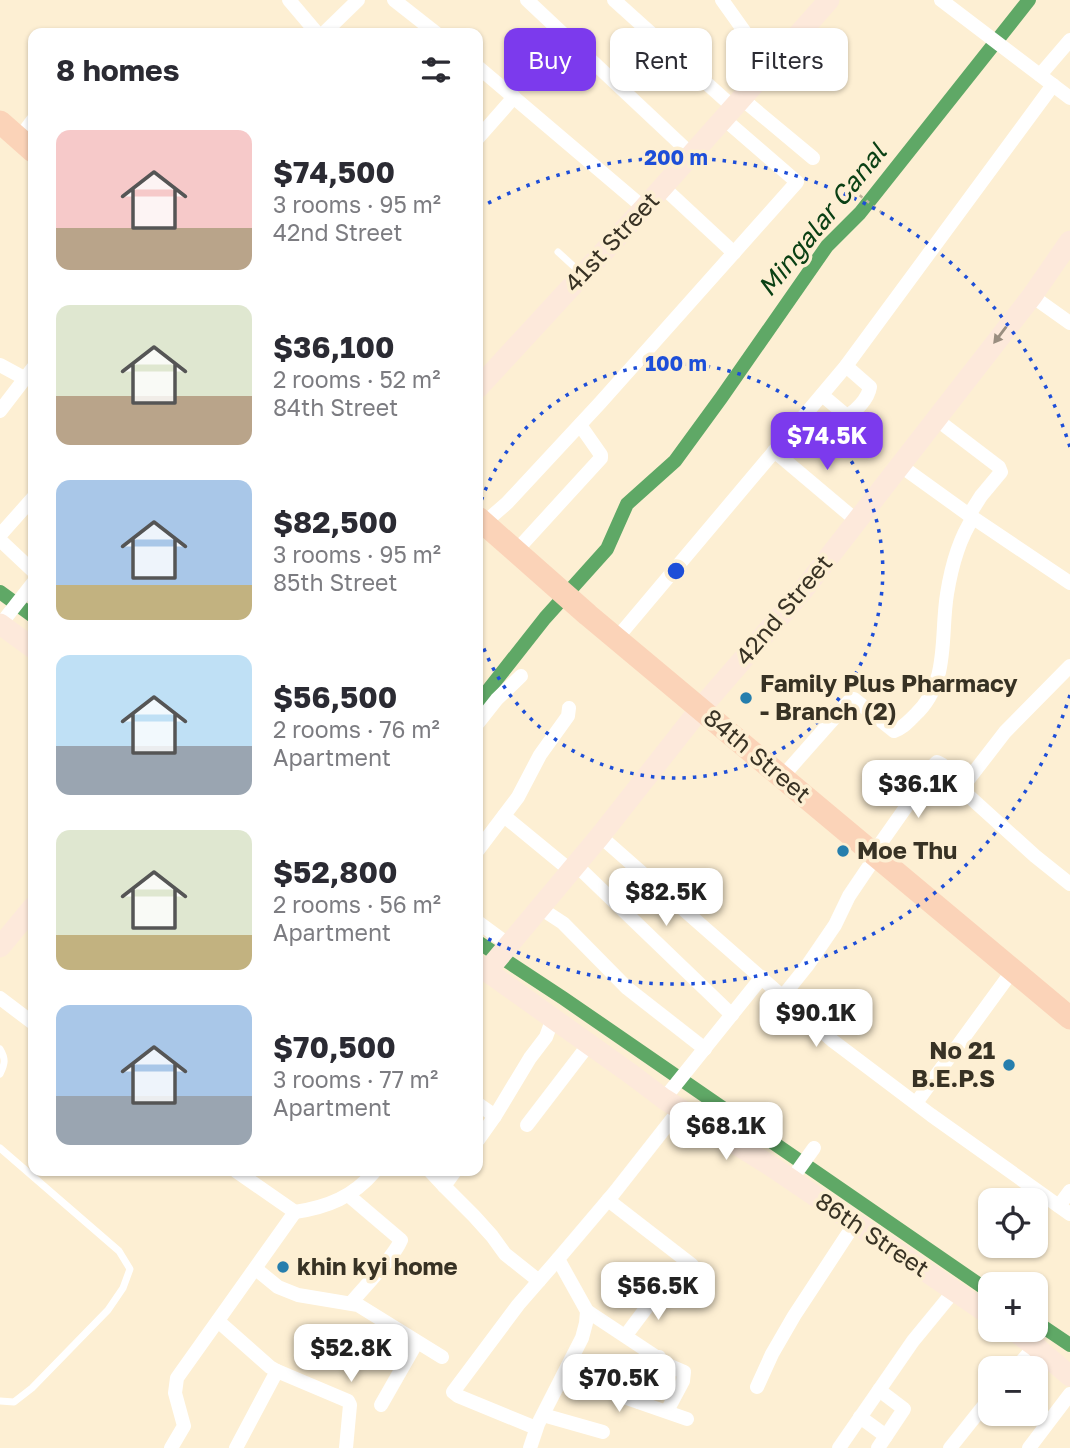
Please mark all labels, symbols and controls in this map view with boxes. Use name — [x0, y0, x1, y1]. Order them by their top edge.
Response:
chip: Buy — [504, 28, 596, 91]
chip: Rent — [610, 28, 712, 91]
chip: Filters — [726, 28, 848, 91]
icon: filters — [417, 51, 455, 89]
text: 8 homes — [56, 52, 180, 88]
water label: Mingalar Canal — [751, 136, 894, 302]
text: 200 m — [644, 144, 708, 170]
text: $74,500 — [273, 154, 395, 190]
icon: home — [112, 158, 196, 242]
street label: 41st Street — [557, 185, 664, 297]
text: 3 rooms · 95 m² — [273, 190, 441, 218]
text: 42nd Street — [273, 218, 403, 246]
one-way arrow — [994, 326, 1008, 344]
text: $36,100 — [273, 329, 395, 365]
icon: home — [112, 333, 196, 417]
text: 100 m — [645, 350, 707, 376]
text: 2 rooms · 52 m² — [273, 365, 440, 393]
text: 84th Street — [273, 393, 398, 421]
pin: $74.5K — [770, 412, 884, 472]
text: $74.5K — [787, 421, 867, 449]
text: $82,500 — [273, 504, 398, 540]
icon: home — [112, 508, 196, 592]
text: 3 rooms · 95 m² — [273, 540, 441, 568]
street label: 42nd Street — [728, 548, 837, 670]
centre of rings — [664, 559, 688, 583]
text: 85th Street — [273, 568, 398, 596]
place label: Family Plus Pharmacy - Branch (2) — [760, 668, 1018, 725]
text: $56,500 — [273, 679, 397, 715]
icon: home — [112, 683, 196, 767]
marker: Family Plus Pharmacy - Branch (2) — [738, 690, 754, 706]
street label: 84th Street — [699, 702, 817, 808]
text: 2 rooms · 76 m² — [273, 715, 440, 743]
text: Apartment — [273, 743, 391, 771]
pin: $36.1K — [861, 760, 975, 820]
text: $36.1K — [878, 769, 958, 797]
place label: Moe Thu — [857, 835, 957, 864]
marker: Moe Thu — [835, 843, 851, 859]
text: $52,800 — [273, 854, 398, 890]
icon: home — [112, 858, 196, 942]
pin: $82.5K — [609, 869, 723, 928]
text: $82.5K — [625, 877, 707, 905]
text: 2 rooms · 56 m² — [273, 890, 441, 918]
text: Apartment — [273, 918, 391, 946]
pin: $90.1K — [759, 990, 873, 1049]
text: $90.1K — [776, 998, 856, 1026]
text: $70,500 — [273, 1029, 396, 1065]
icon: home — [112, 1033, 196, 1117]
place label: No 21 B.E.P.S — [911, 1035, 995, 1092]
marker: No 21 B.E.P.S — [1001, 1057, 1017, 1073]
text: 3 rooms · 77 m² — [273, 1065, 438, 1093]
text: Apartment — [273, 1093, 391, 1121]
pin: $68.1K — [669, 1102, 783, 1162]
text: $68.1K — [686, 1111, 766, 1139]
street label: 86th Street — [811, 1185, 935, 1282]
map controls — [978, 1188, 1048, 1426]
button: locate — [978, 1188, 1048, 1258]
place label: khin kyi home — [297, 1251, 458, 1280]
marker: khin kyi home — [275, 1259, 291, 1275]
pin: $56.5K — [601, 1262, 715, 1322]
text: $56.5K — [617, 1271, 699, 1299]
button: + — [978, 1272, 1048, 1342]
pin: $52.8K — [294, 1324, 408, 1384]
text: $52.8K — [310, 1333, 392, 1361]
pin: $70.5K — [562, 1354, 676, 1414]
button: − — [978, 1356, 1048, 1426]
text: $70.5K — [579, 1363, 659, 1391]

